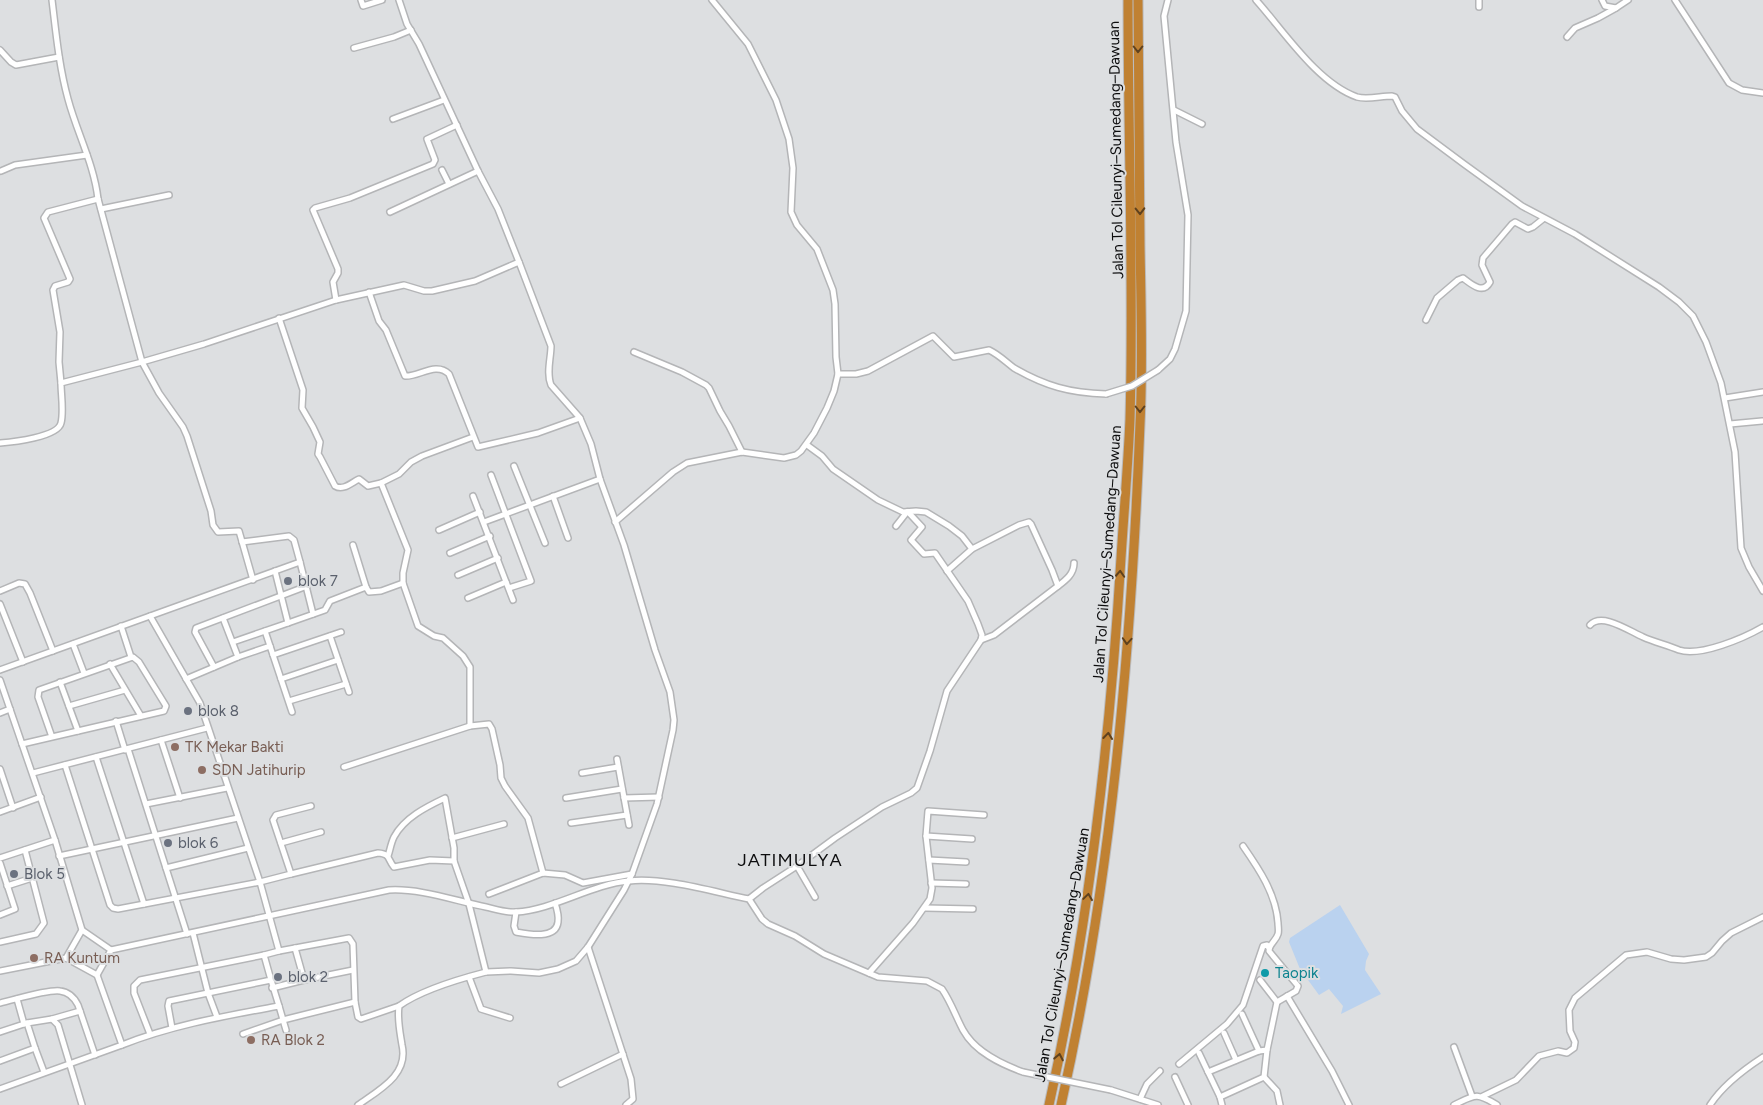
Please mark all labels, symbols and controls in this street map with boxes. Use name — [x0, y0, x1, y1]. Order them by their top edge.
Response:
street label: Jalan Tol Cileunyi–Sumedang–Dawuan — [1105, 21, 1127, 279]
one-way arrow — [1133, 45, 1143, 53]
one-way arrow — [1135, 208, 1145, 215]
one-way arrow — [1135, 405, 1146, 413]
street label: Jalan Tol Cileunyi–Sumedang–Dawuan — [1089, 425, 1125, 683]
one-way arrow — [1115, 570, 1126, 578]
place label: blok 7 — [298, 572, 338, 590]
marker: blok 7 — [282, 575, 294, 587]
one-way arrow — [1122, 637, 1133, 645]
place label: blok 8 — [198, 702, 239, 720]
marker: blok 8 — [182, 705, 194, 717]
one-way arrow — [1102, 732, 1113, 740]
place label: TK Mekar Bakti — [185, 738, 284, 756]
marker: TK Mekar Bakti — [169, 741, 181, 753]
place label: SDN Jatihurip — [212, 761, 306, 779]
marker: SDN Jatihurip — [196, 764, 208, 776]
street label: Jalan Tol Cileunyi–Sumedang–Dawuan — [1031, 826, 1093, 1084]
place label: blok 6 — [178, 834, 219, 852]
marker: blok 6 — [162, 837, 174, 849]
district label: JATIMULYA — [737, 849, 843, 871]
place label: Blok 5 — [24, 865, 65, 883]
marker: Blok 5 — [8, 868, 20, 880]
one-way arrow — [1082, 893, 1092, 902]
place label: RA Kuntum — [44, 949, 120, 967]
marker: RA Kuntum — [28, 952, 40, 964]
place label: Taopik — [1275, 964, 1319, 982]
marker: Taopik — [1259, 967, 1271, 979]
place label: blok 2 — [288, 968, 328, 986]
marker: blok 2 — [272, 971, 284, 983]
place label: RA Blok 2 — [261, 1031, 325, 1049]
marker: RA Blok 2 — [245, 1034, 257, 1046]
one-way arrow — [1053, 1053, 1063, 1062]

